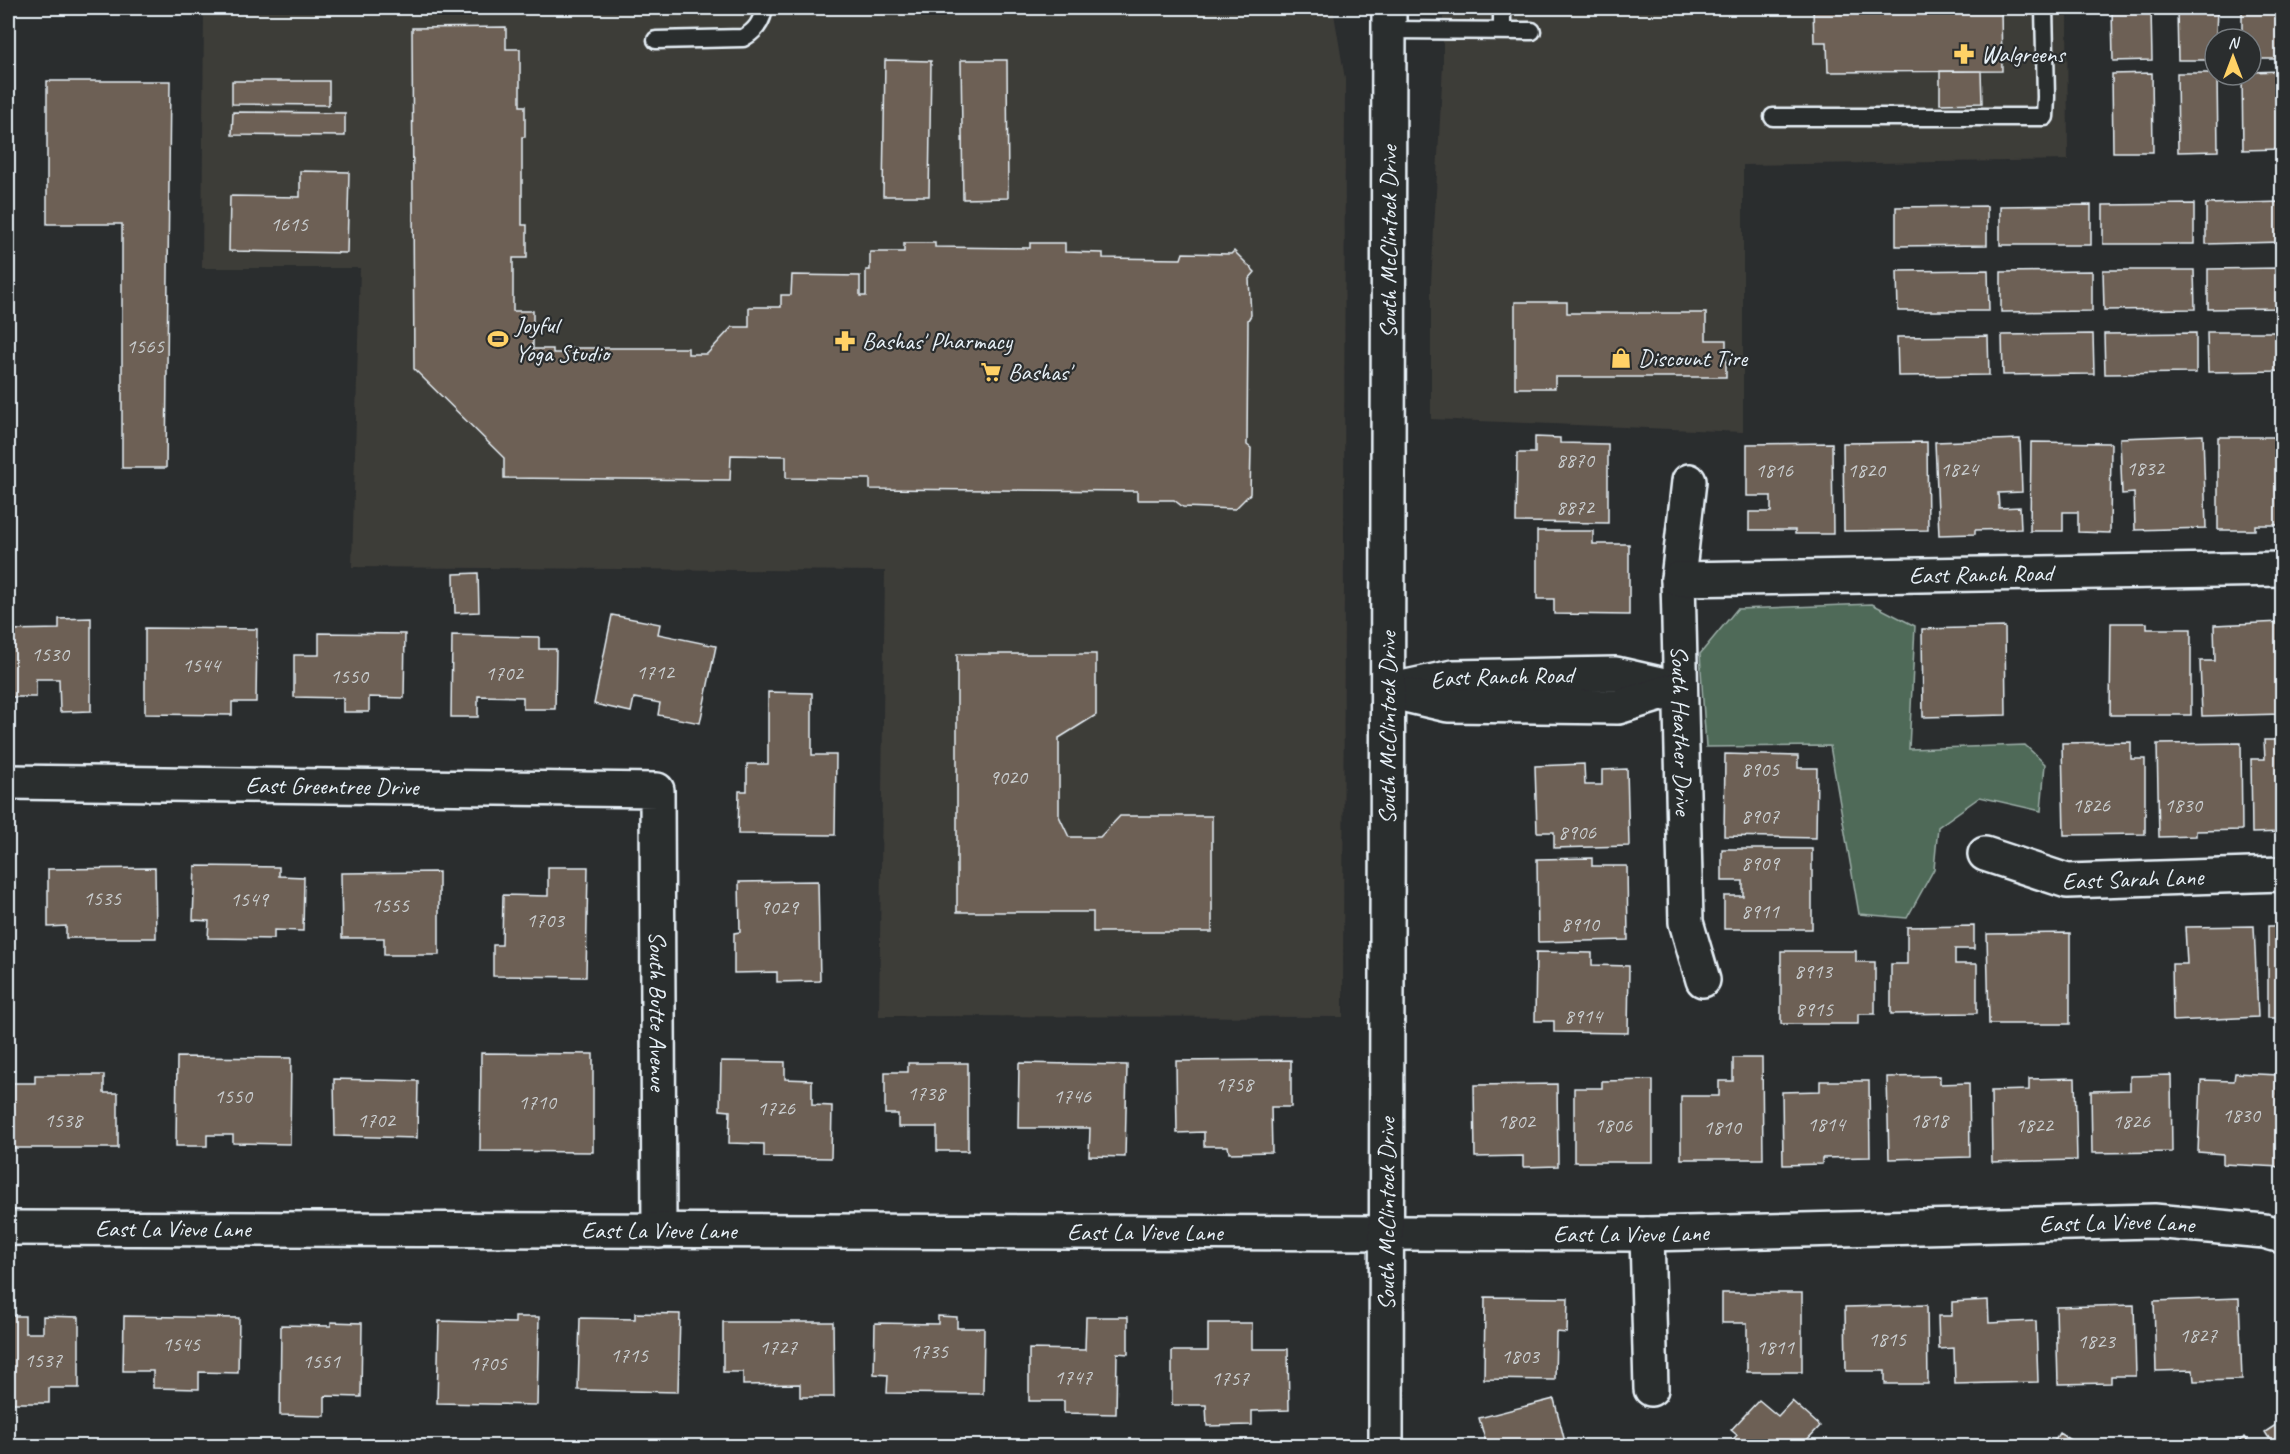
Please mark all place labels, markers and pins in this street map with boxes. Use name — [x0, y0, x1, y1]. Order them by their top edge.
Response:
place label: Walgreens — [1981, 39, 2066, 69]
pharmacy icon: Walgreens — [1952, 42, 1976, 66]
place label: Joyful Yoga Studio — [514, 310, 611, 368]
place label: Bashas' Pharmacy — [862, 326, 1014, 356]
sports icon: Joyful Yoga Studio — [486, 327, 510, 351]
pharmacy icon: Bashas' Pharmacy — [833, 329, 857, 353]
place label: Discount Tire — [1638, 343, 1749, 373]
shop icon: Discount Tire — [1609, 346, 1633, 370]
place label: Bashas' — [1008, 357, 1075, 387]
supermarket icon: Bashas' — [979, 360, 1003, 384]

